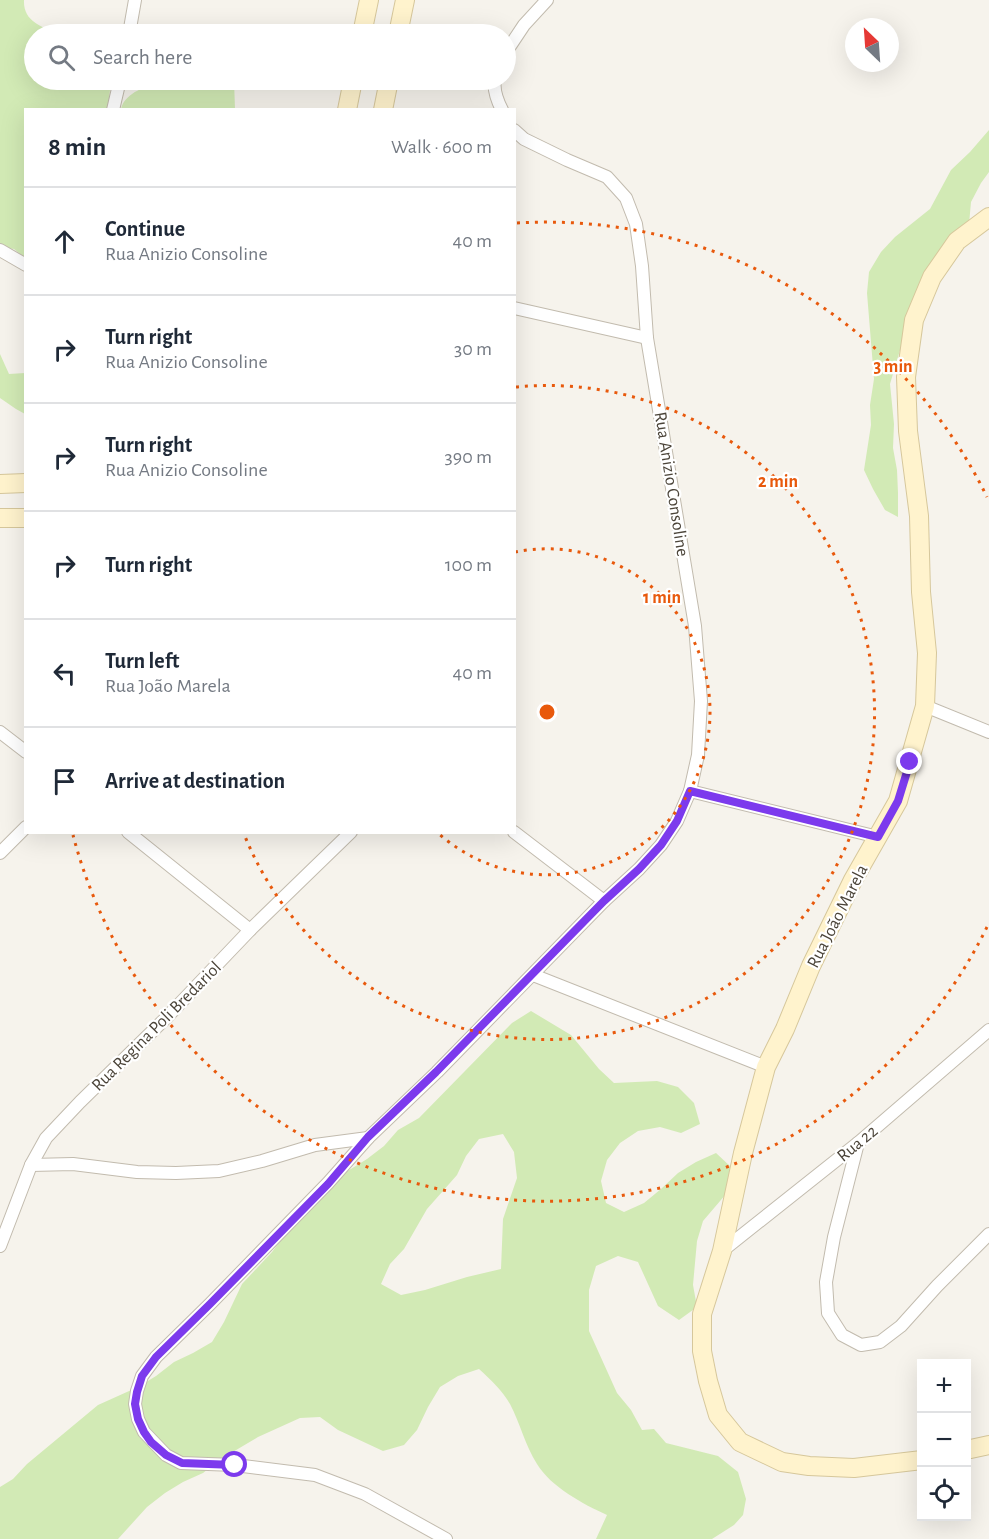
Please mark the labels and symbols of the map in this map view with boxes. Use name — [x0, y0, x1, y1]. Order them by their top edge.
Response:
north arrow — [845, 18, 899, 72]
text: 3 min — [873, 358, 913, 376]
street label: Rua Anizio Consoline — [651, 410, 691, 558]
text: 2 min — [758, 473, 798, 491]
text: 1 min — [643, 589, 681, 607]
centre of rings — [537, 702, 557, 722]
route end — [896, 748, 922, 774]
street label: Rua João Marela — [804, 862, 872, 971]
street label: Rua Regina Poli Bredariol — [88, 958, 225, 1095]
street label: Rua 22 — [834, 1122, 881, 1166]
route start — [221, 1451, 247, 1477]

